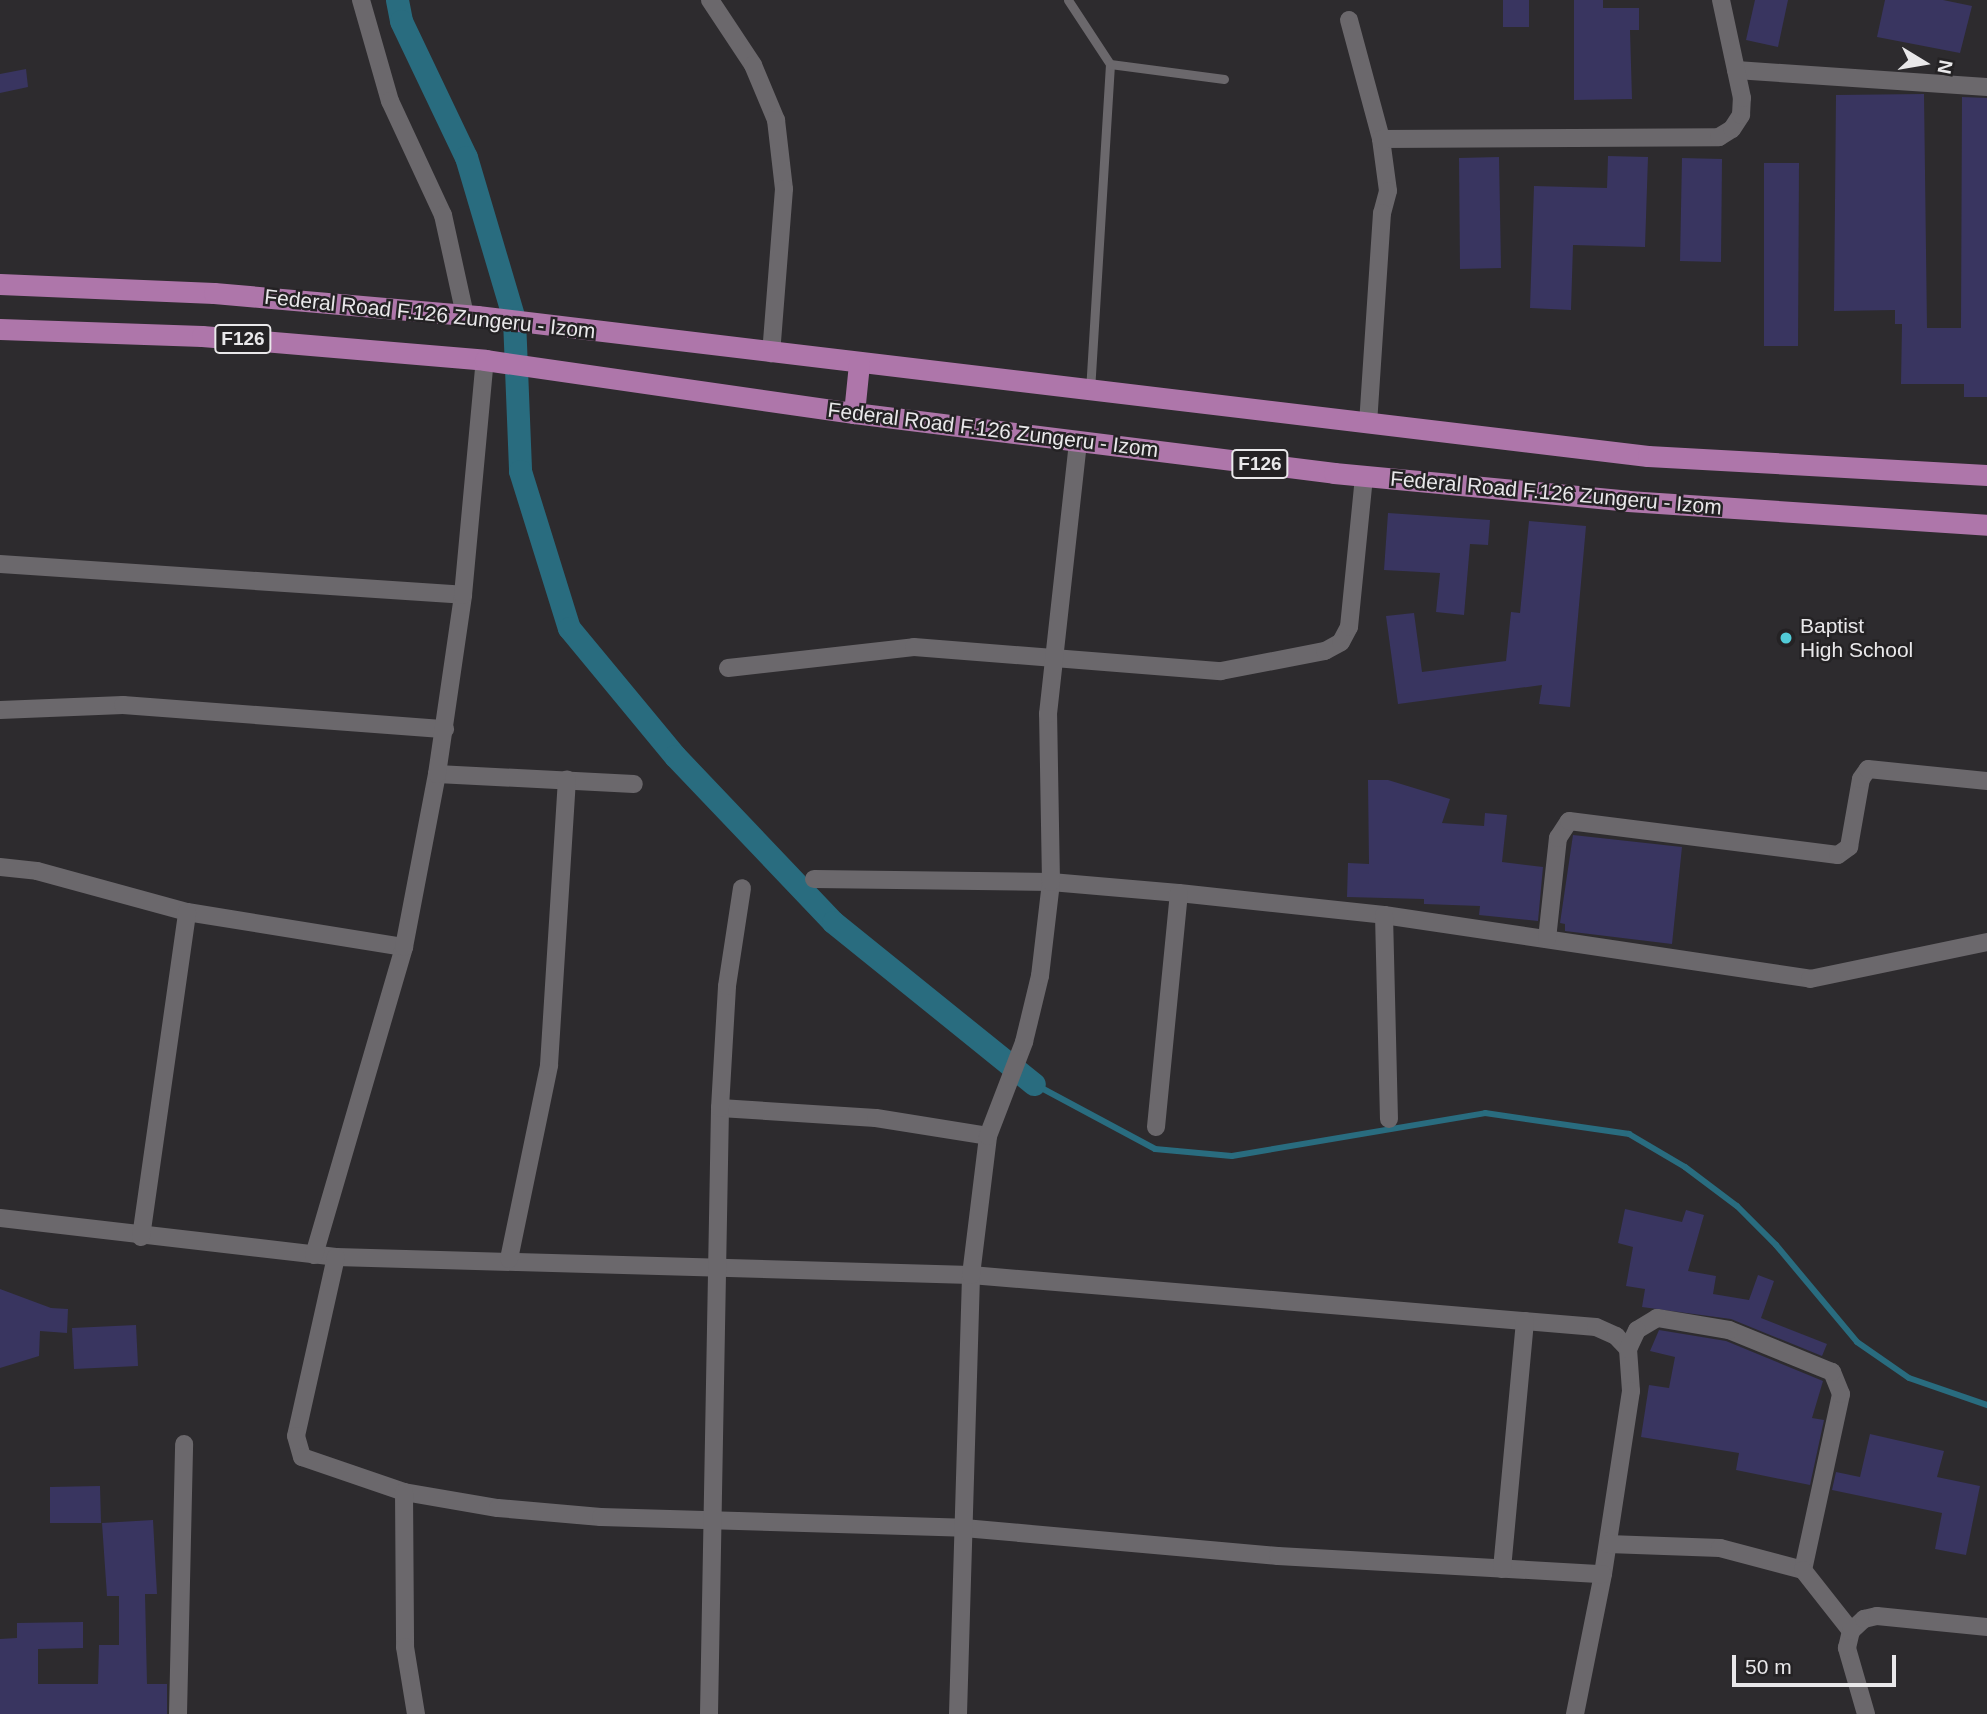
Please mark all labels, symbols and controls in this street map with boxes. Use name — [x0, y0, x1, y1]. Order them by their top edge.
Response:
north arrow — [1889, 28, 1959, 98]
text: N — [1933, 58, 1957, 76]
street label: Federal Road F.126 Zungeru - Izom — [263, 284, 597, 344]
road number: F126 — [213, 324, 273, 354]
street label: Federal Road F.126 Zungeru - Izom — [826, 397, 1160, 463]
road number: F126 — [1230, 449, 1290, 480]
street label: Federal Road F.126 Zungeru - Izom — [1389, 466, 1723, 520]
place label: Baptist High School — [1800, 613, 1913, 663]
marker: Baptist High School — [1778, 630, 1794, 646]
scale bar — [1735, 1640, 1899, 1684]
text: 50 m — [1745, 1655, 1792, 1678]

